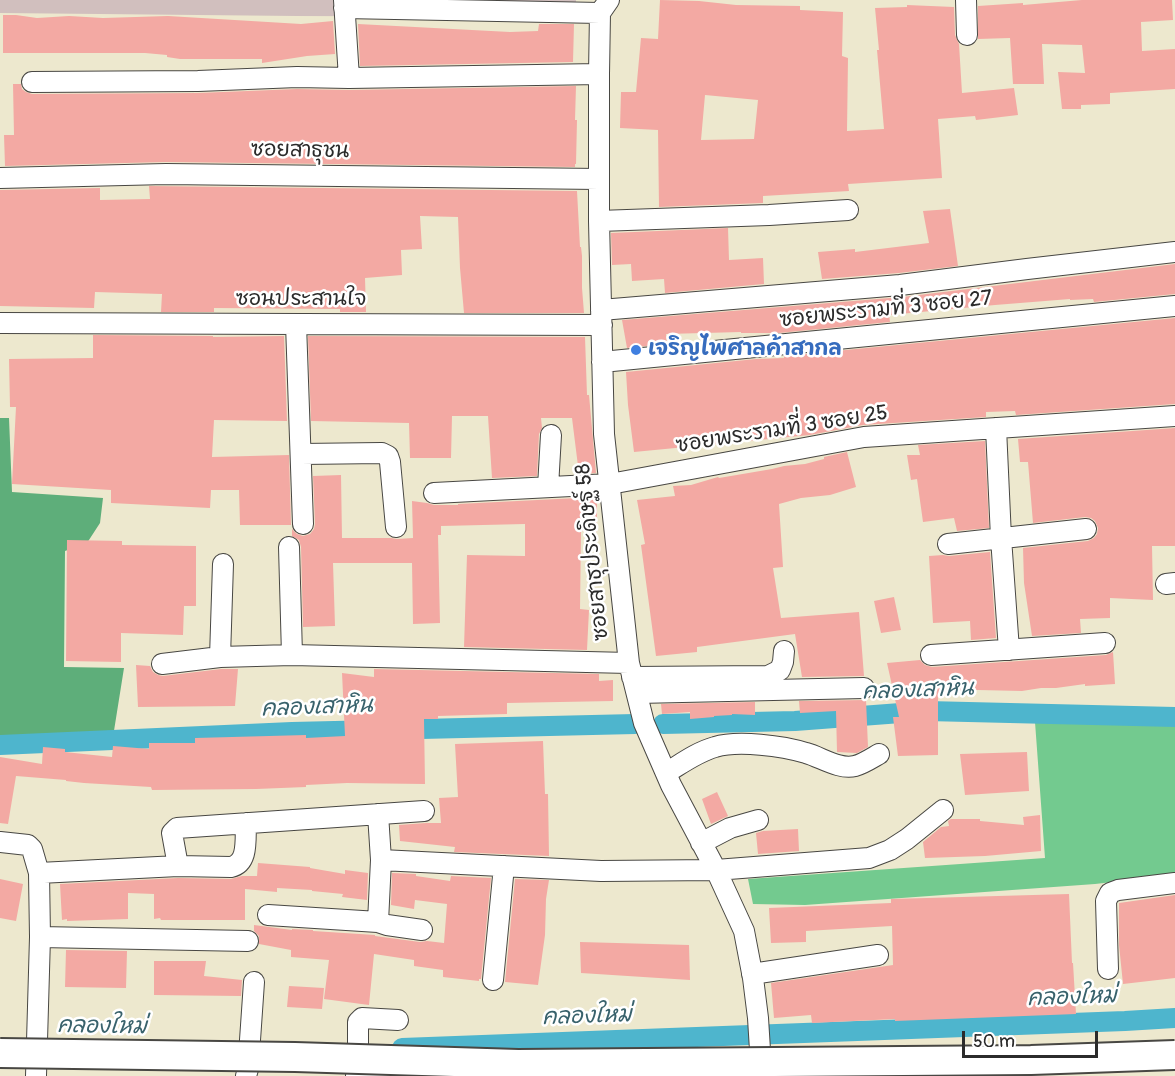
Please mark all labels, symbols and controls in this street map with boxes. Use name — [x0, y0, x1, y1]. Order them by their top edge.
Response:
street label: ซอยสาธุชน — [251, 138, 349, 164]
street label: ซอยพระรามที่ 3 ซอย 27 — [778, 286, 994, 334]
street label: ซอนประสานใจ — [236, 287, 366, 313]
place label: เจริญไพศาลค้าสากล — [648, 337, 842, 363]
marker: เจริญไพศาลค้าสากล — [629, 343, 643, 357]
street label: ซอยพระรามที่ 3 ซอย 25 — [674, 401, 890, 459]
street label: ซอยสาธุประดิษฐ์ 58 — [571, 462, 615, 642]
water label: คลองเสาหิน — [862, 676, 974, 706]
water label: คลองเสาหิน — [261, 693, 373, 723]
water label: คลองใหม่ — [1027, 983, 1117, 1013]
water label: คลองใหม่ — [542, 1002, 632, 1032]
water label: คลองใหม่ — [57, 1013, 147, 1041]
scale bar — [965, 1019, 1102, 1057]
text: 50 m — [973, 1030, 1015, 1053]

